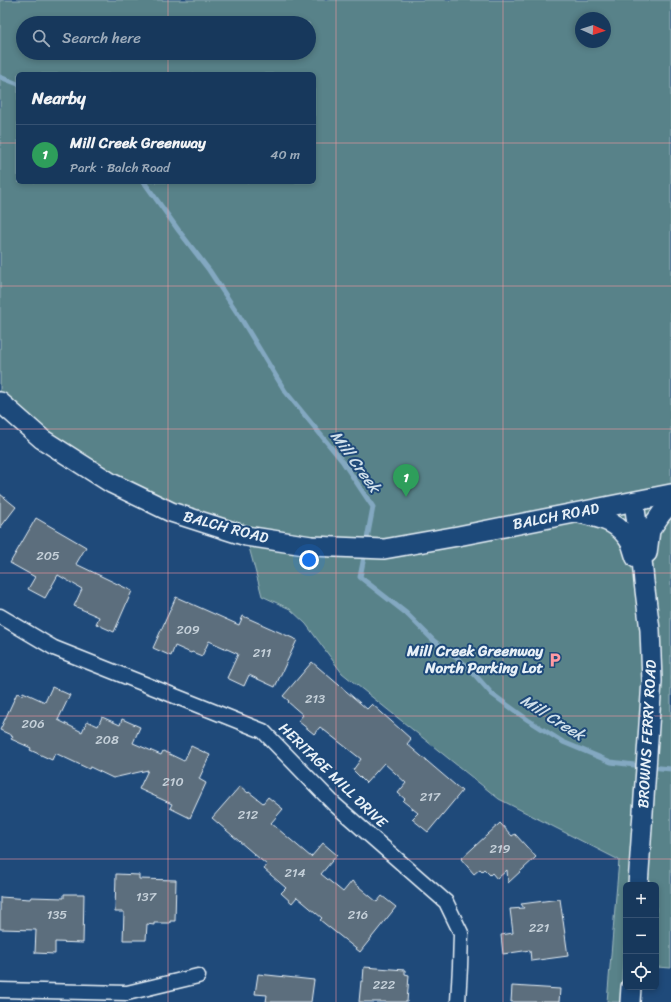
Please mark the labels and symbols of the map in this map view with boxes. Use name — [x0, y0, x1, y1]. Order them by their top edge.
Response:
north arrow — [575, 12, 611, 48]
water label: Mill Creek — [323, 424, 390, 501]
pin: 1 — [393, 464, 419, 497]
street label: BALCH ROAD — [511, 495, 601, 537]
street label: BALCH ROAD — [180, 503, 272, 551]
house number: 205 — [36, 544, 60, 567]
your location — [299, 550, 319, 570]
house number: 209 — [176, 618, 200, 641]
place label: Mill Creek Greenway North Parking Lot — [406, 638, 544, 681]
house number: 211 — [253, 641, 272, 664]
parking icon: Mill Creek Greenway North Parking Lot — [546, 651, 564, 669]
street label: BROWNS FERRY ROAD — [630, 659, 664, 809]
water label: Mill Creek — [515, 686, 593, 750]
house number: 213 — [305, 687, 325, 710]
house number: 206 — [21, 712, 45, 735]
street label: HERITAGE MILL DRIVE — [272, 716, 395, 835]
house number: 208 — [95, 728, 119, 751]
house number: 210 — [162, 770, 184, 793]
house number: 217 — [420, 785, 442, 808]
house number: 212 — [238, 803, 259, 826]
house number: 219 — [489, 837, 511, 860]
house number: 214 — [284, 861, 306, 884]
house number: 137 — [136, 885, 158, 908]
house number: 135 — [47, 903, 67, 926]
house number: 216 — [348, 903, 368, 926]
house number: 221 — [529, 916, 550, 939]
house number: 222 — [373, 973, 396, 996]

